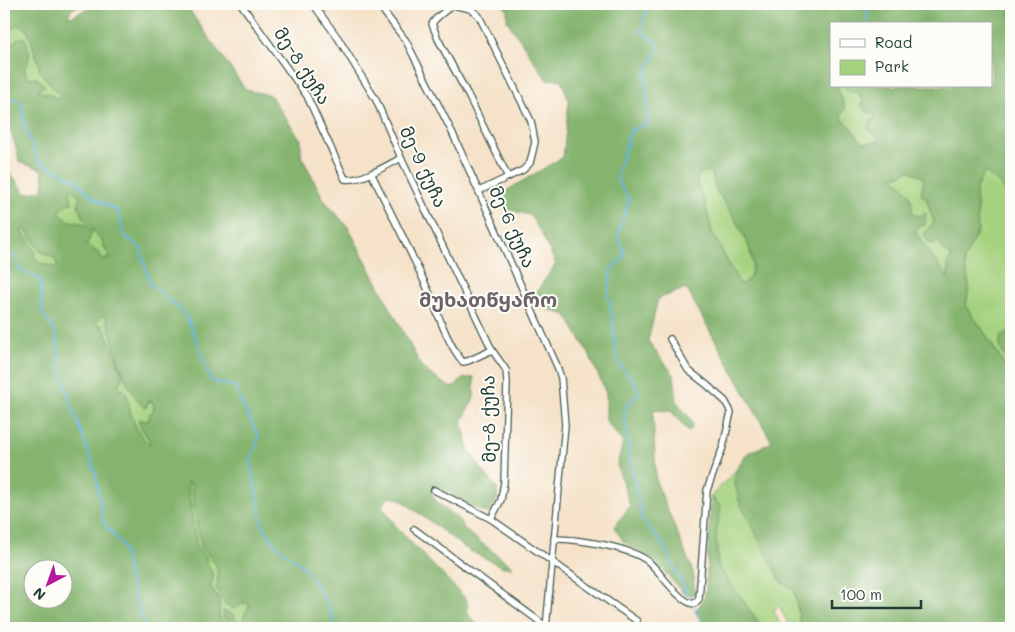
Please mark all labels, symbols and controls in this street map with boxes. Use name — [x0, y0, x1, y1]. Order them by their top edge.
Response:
street label: მე-8 ქუჩა — [269, 22, 337, 109]
legend — [830, 22, 992, 88]
text: Road — [875, 32, 912, 52]
text: Park — [875, 56, 909, 76]
street label: მე-9 ქუჩა — [395, 122, 453, 211]
street label: მე-6 ქუჩა — [484, 182, 542, 271]
district label: მუხათწყარო — [419, 286, 557, 312]
street label: მე-8 ქუჩა — [475, 375, 501, 463]
north arrow — [22, 560, 72, 610]
scale bar — [832, 577, 921, 609]
text: N — [29, 584, 49, 605]
text: 100 m — [840, 584, 882, 604]

